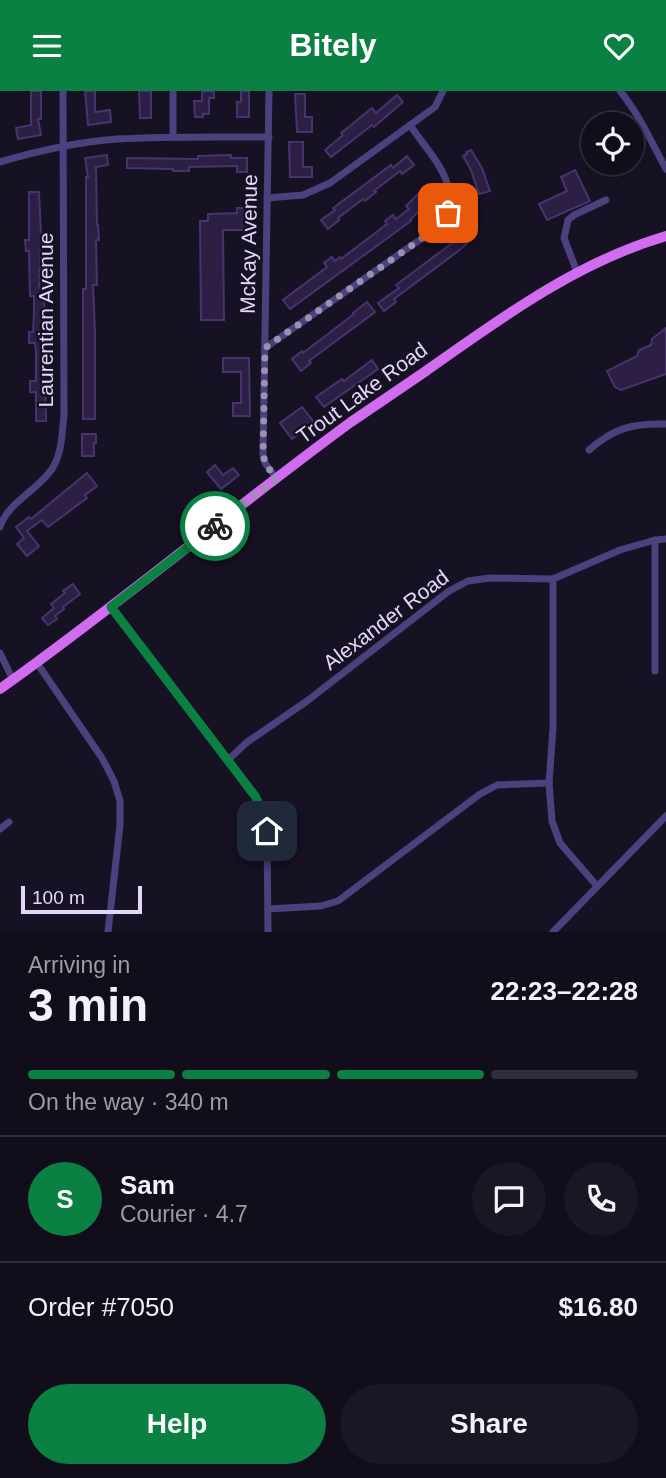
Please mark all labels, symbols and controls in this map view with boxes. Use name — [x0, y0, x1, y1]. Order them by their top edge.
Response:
icon: menu — [28, 27, 66, 65]
text: Bitely — [289, 27, 377, 63]
icon: heart — [600, 27, 638, 65]
map controls — [581, 112, 644, 175]
button: locate — [581, 112, 644, 175]
street label: McKay Avenue — [236, 174, 261, 314]
pin — [418, 183, 478, 243]
icon: bag — [429, 194, 467, 232]
street label: Laurentian Avenue — [34, 233, 57, 407]
street label: Trout Lake Road — [292, 338, 431, 448]
courier — [180, 491, 250, 561]
icon: bike — [196, 507, 234, 545]
street label: Alexander Road — [319, 565, 453, 674]
pin — [237, 801, 297, 861]
icon: home — [248, 812, 286, 850]
scale bar — [21, 883, 142, 915]
text: 100 m — [32, 887, 85, 908]
text: Arriving in — [28, 952, 130, 978]
text: 22:23–22:28 — [491, 976, 638, 1006]
text: 3 min — [28, 979, 148, 1031]
text: On the way · 340 m — [28, 1089, 229, 1115]
button: chat — [472, 1162, 546, 1236]
button: phone — [564, 1162, 638, 1236]
text: Sam — [120, 1170, 175, 1200]
text: S — [56, 1184, 74, 1214]
text: Courier · 4.7 — [120, 1201, 248, 1227]
text: Order #7050 — [28, 1292, 174, 1322]
text: $16.80 — [558, 1292, 638, 1322]
button: Help — [28, 1384, 326, 1464]
button: Share — [340, 1384, 638, 1464]

